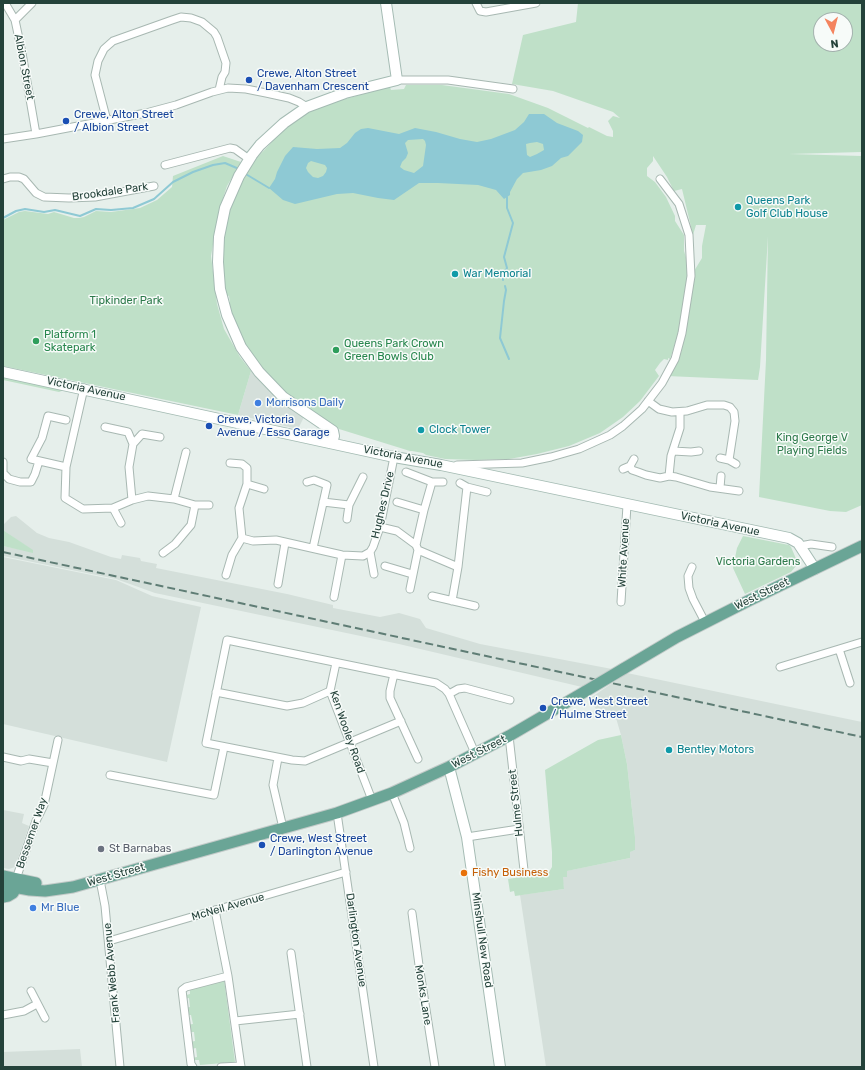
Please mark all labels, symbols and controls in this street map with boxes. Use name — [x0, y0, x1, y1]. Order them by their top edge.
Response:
north arrow — [813, 12, 853, 52]
street label: Albion Street — [11, 33, 37, 101]
text: N — [830, 36, 839, 50]
place label: Crewe, Alton Street / Davenham Crescent — [257, 67, 369, 93]
marker: Crewe, Alton Street / Davenham Crescent — [244, 75, 254, 85]
place label: Crewe, Alton Street / Albion Street — [74, 108, 173, 134]
marker: Crewe, Alton Street / Albion Street — [61, 116, 71, 126]
street label: Brookdale Park — [71, 180, 149, 204]
place label: Queens Park Golf Club House — [746, 194, 828, 220]
marker: Queens Park Golf Club House — [733, 202, 743, 212]
place label: War Memorial — [463, 267, 531, 281]
marker: War Memorial — [450, 269, 460, 279]
park label: Tipkinder Park — [89, 294, 163, 308]
place label: Platform 1 Skatepark — [44, 328, 96, 354]
marker: Platform 1 Skatepark — [31, 336, 41, 346]
place label: Queens Park Crown Green Bowls Club — [344, 337, 444, 363]
marker: Queens Park Crown Green Bowls Club — [331, 345, 341, 355]
street label: Victoria Avenue — [45, 374, 127, 404]
place label: Morrisons Daily — [266, 396, 344, 410]
marker: Morrisons Daily — [253, 398, 263, 408]
place label: Crewe, Victoria Avenue / Esso Garage — [217, 413, 330, 439]
marker: Crewe, Victoria Avenue / Esso Garage — [204, 421, 214, 431]
place label: Clock Tower — [429, 423, 490, 437]
marker: Clock Tower — [416, 425, 426, 435]
park label: King George V Playing Fields — [776, 431, 848, 457]
street label: Victoria Avenue — [362, 443, 444, 471]
street label: Hughes Drive — [369, 470, 397, 540]
street label: Victoria Avenue — [679, 509, 761, 539]
street label: White Avenue — [616, 518, 632, 588]
park label: Victoria Gardens — [716, 555, 800, 569]
street label: West Street — [733, 575, 791, 613]
street label: Ken Wooley Road — [327, 689, 367, 775]
place label: Crewe, West Street / Hulme Street — [551, 695, 648, 721]
marker: Crewe, West Street / Hulme Street — [538, 703, 548, 713]
street label: West Street — [450, 733, 508, 771]
place label: Bentley Motors — [677, 743, 754, 757]
marker: Bentley Motors — [664, 745, 674, 755]
street label: Hulme Street — [506, 769, 526, 837]
street label: Bessemer Way — [14, 796, 50, 870]
place label: Crewe, West Street / Darlington Avenue — [270, 832, 373, 858]
marker: Crewe, West Street / Darlington Avenue — [257, 840, 267, 850]
place label: St Barnabas — [109, 842, 171, 856]
marker: St Barnabas — [96, 844, 106, 854]
street label: West Street — [86, 861, 146, 889]
place label: Fishy Business — [472, 866, 548, 880]
marker: Fishy Business — [459, 868, 469, 878]
street label: McNeil Avenue — [190, 890, 266, 924]
street label: Minshull New Road — [469, 891, 495, 989]
street label: Darlington Avenue — [343, 892, 369, 988]
place label: Mr Blue — [41, 901, 79, 915]
marker: Mr Blue — [28, 903, 38, 913]
street label: Frank Webb Avenue — [101, 922, 123, 1024]
street label: Monks Lane — [412, 964, 434, 1026]

